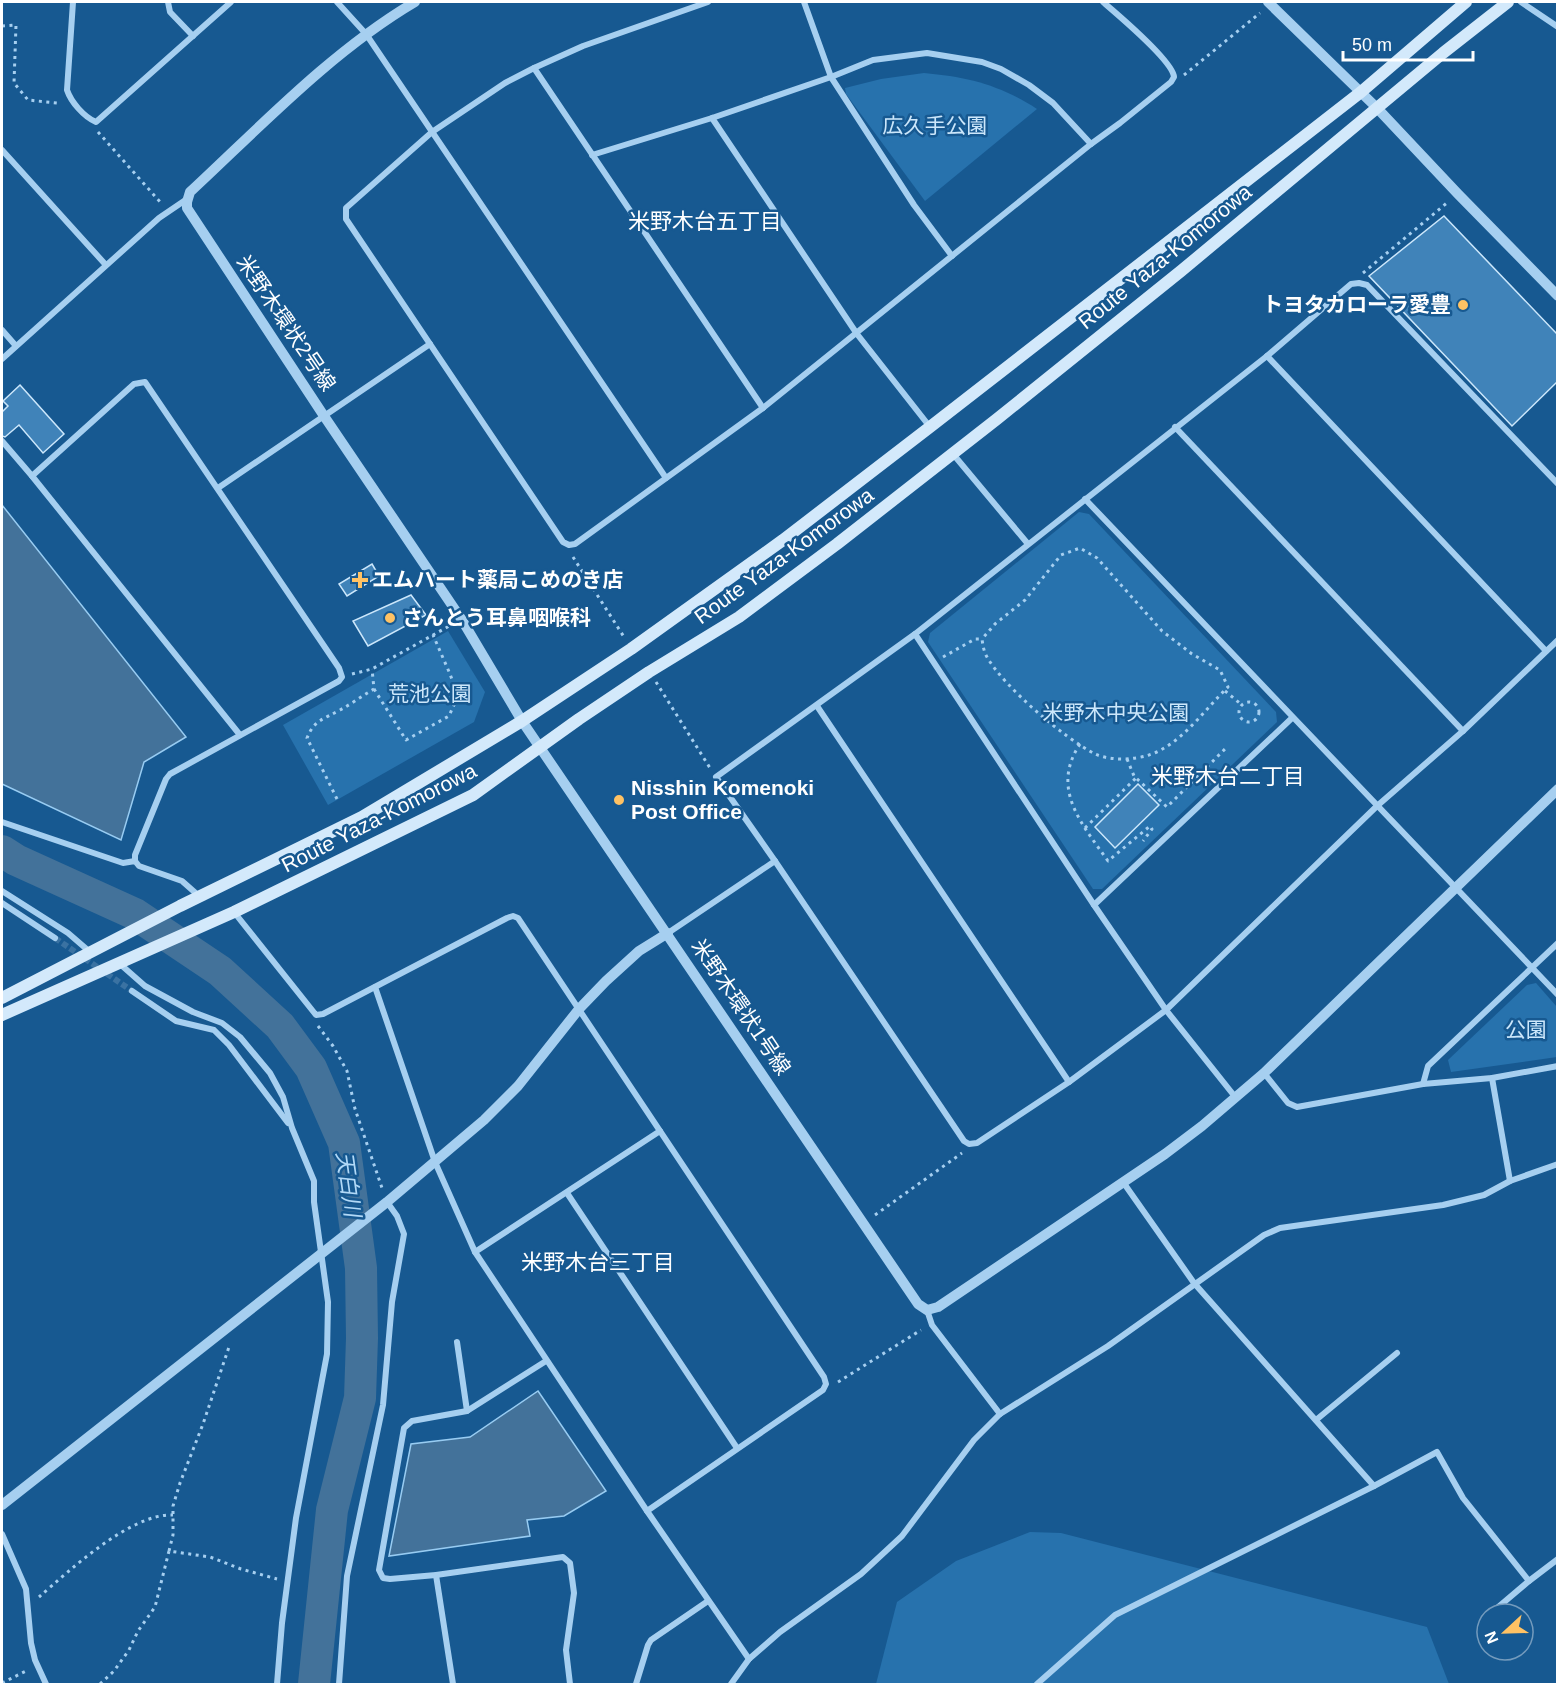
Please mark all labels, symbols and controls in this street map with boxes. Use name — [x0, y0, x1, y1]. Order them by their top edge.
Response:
scale bar — [1343, 24, 1474, 62]
text: 50 m — [1352, 35, 1392, 55]
park label: 広久手公園 — [883, 114, 988, 137]
street label: Route Yaza-Komorowa — [1074, 180, 1256, 333]
district label: 米野木台五丁目 — [628, 209, 782, 234]
street label: 米野木環状2号線 — [233, 251, 340, 395]
place label: トヨタカローラ愛豊 — [1262, 293, 1451, 316]
marker: トヨタカローラ愛豊 — [1456, 298, 1470, 312]
street label: Route Yaza-Komorowa — [690, 483, 878, 628]
place label: エムハート薬局こめのき店 — [372, 568, 623, 591]
marker: エムハート薬局こめのき店 — [353, 573, 367, 587]
place label: さんとう耳鼻咽喉科 — [402, 606, 591, 629]
marker: さんとう耳鼻咽喉科 — [383, 611, 397, 625]
park label: 荒池公園 — [388, 682, 472, 705]
park label: 米野木中央公園 — [1043, 701, 1190, 724]
street label: Route Yaza-Komorowa — [278, 758, 480, 877]
district label: 米野木台二丁目 — [1151, 764, 1305, 789]
place label: Nisshin Komenoki Post Office — [631, 776, 814, 823]
marker: Nisshin Komenoki Post Office — [612, 793, 626, 807]
street label: 米野木環状1号線 — [688, 935, 795, 1079]
park label: 公園 — [1505, 1018, 1547, 1041]
water label: 天白川 — [332, 1150, 366, 1220]
district label: 米野木台三丁目 — [521, 1250, 675, 1275]
north arrow — [1475, 1602, 1535, 1662]
text: N — [1482, 1629, 1502, 1646]

